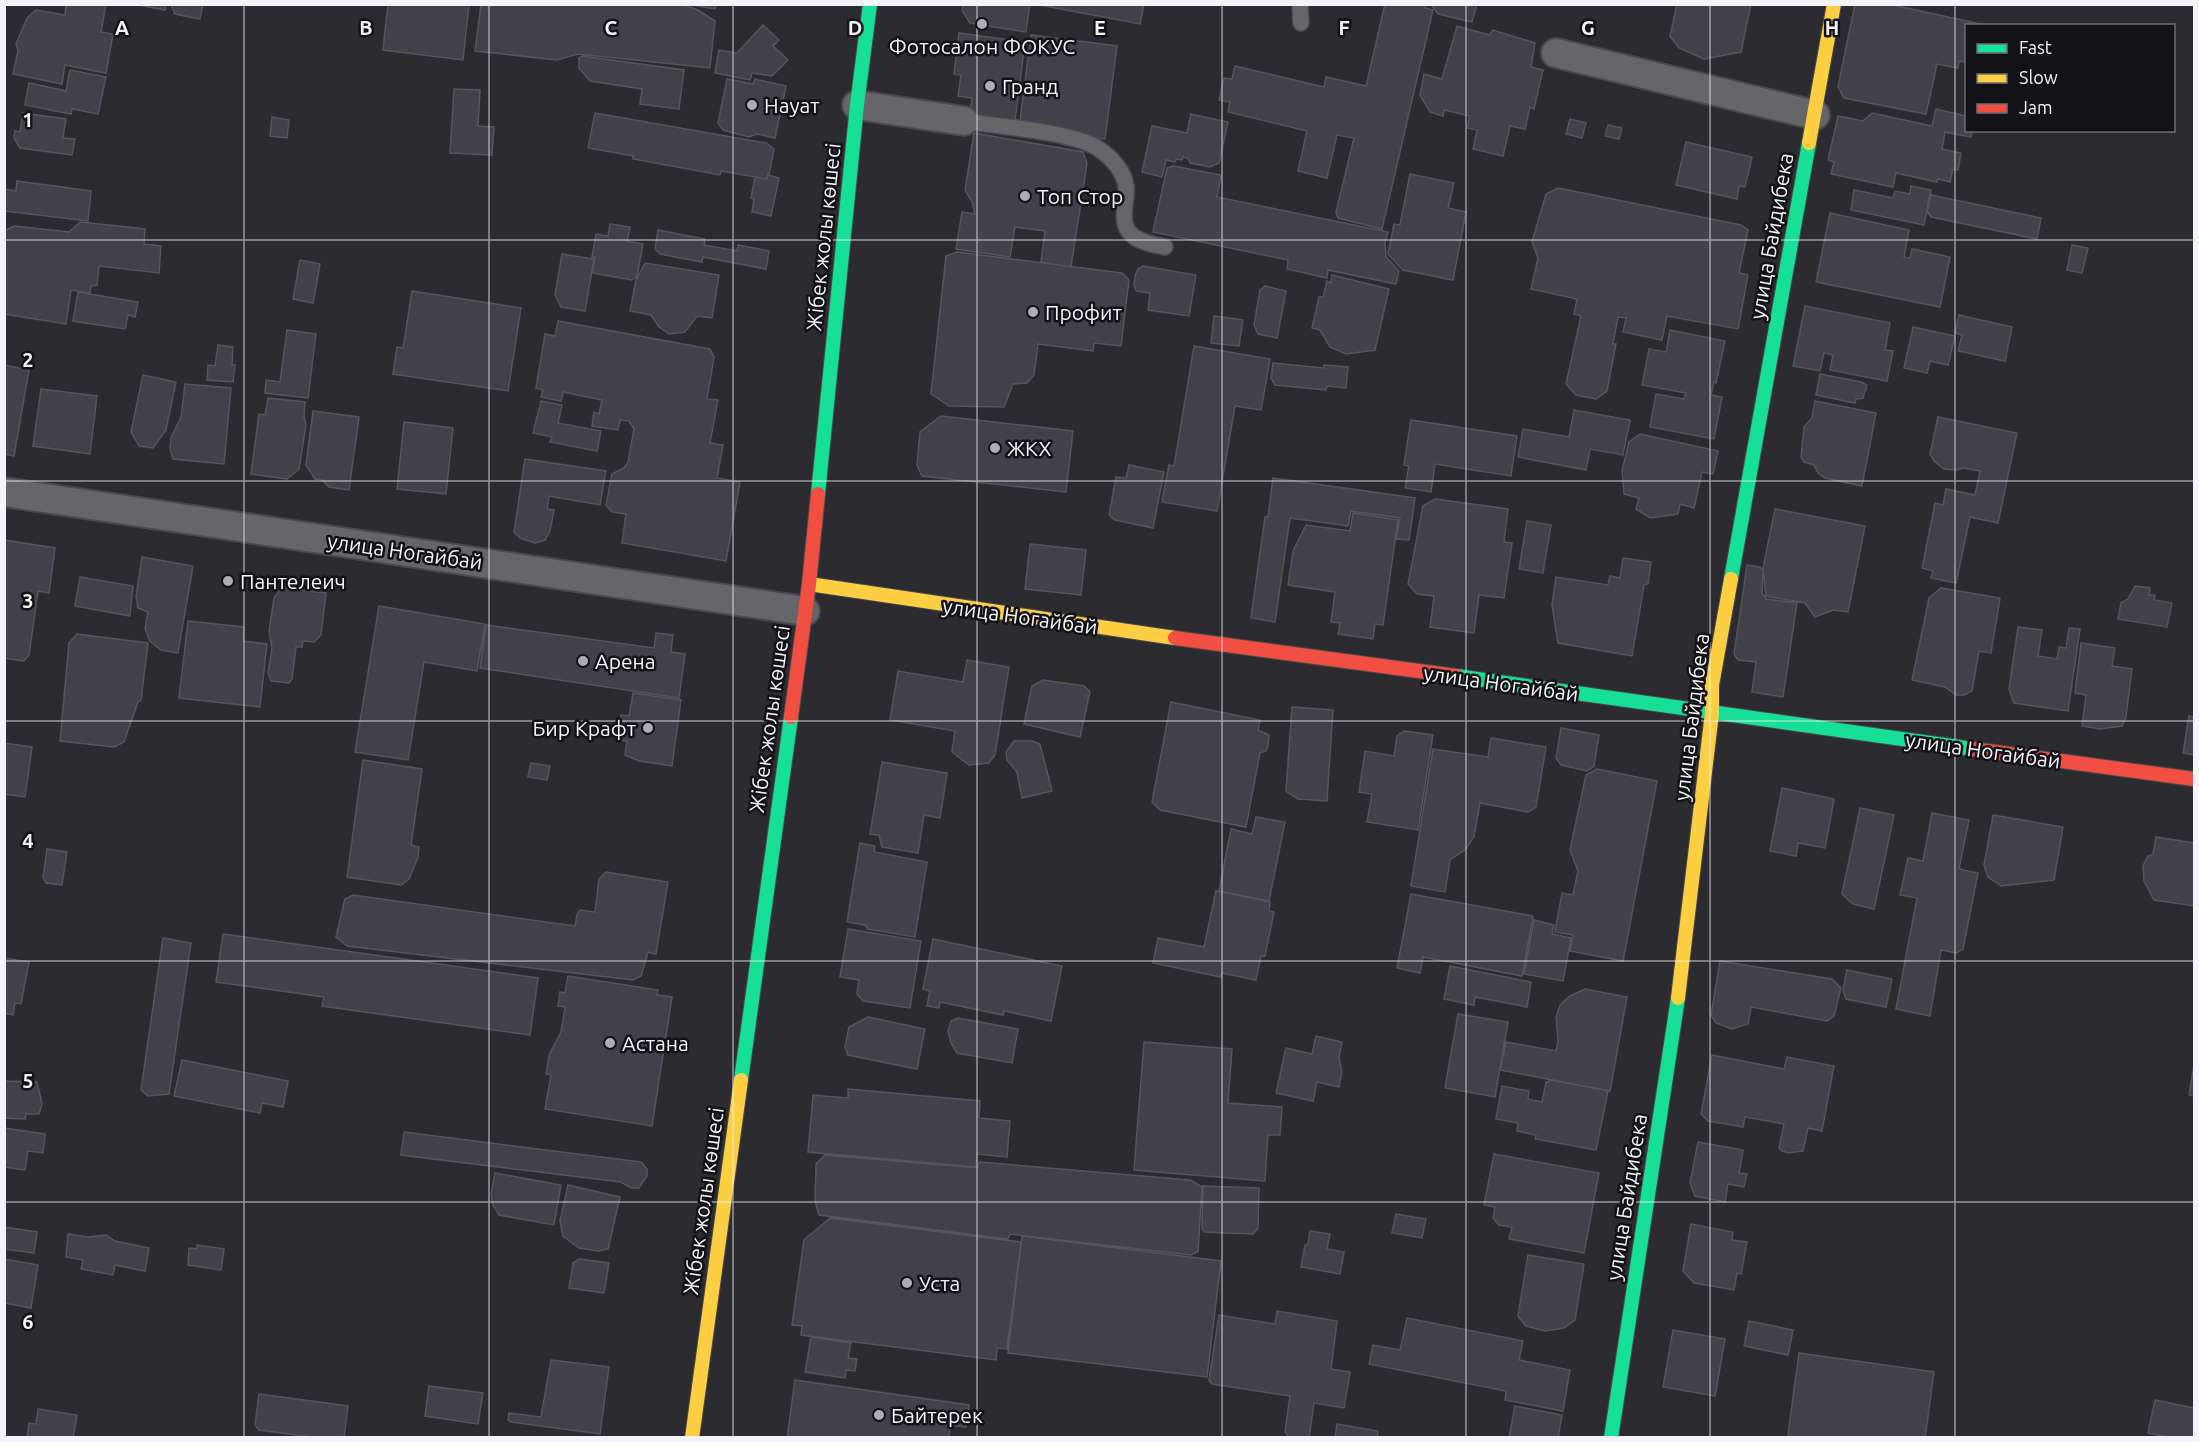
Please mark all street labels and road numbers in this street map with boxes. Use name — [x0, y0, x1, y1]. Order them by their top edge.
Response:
street label: Жібек жолы көшесі — [801, 142, 845, 332]
street label: улица Байдибека — [1745, 151, 1797, 321]
street label: улица Ногайбай — [326, 528, 484, 574]
street label: улица Ногайбай — [941, 593, 1099, 639]
street label: Жібек жолы көшесі — [744, 624, 794, 814]
street label: улица Байдибека — [1669, 632, 1713, 802]
street label: улица Ногайбай — [1422, 660, 1580, 706]
street label: улица Ногайбай — [1904, 727, 2062, 773]
street label: Жібек жолы көшесі — [678, 1106, 728, 1296]
street label: улица Байдибека — [1601, 1112, 1651, 1282]

